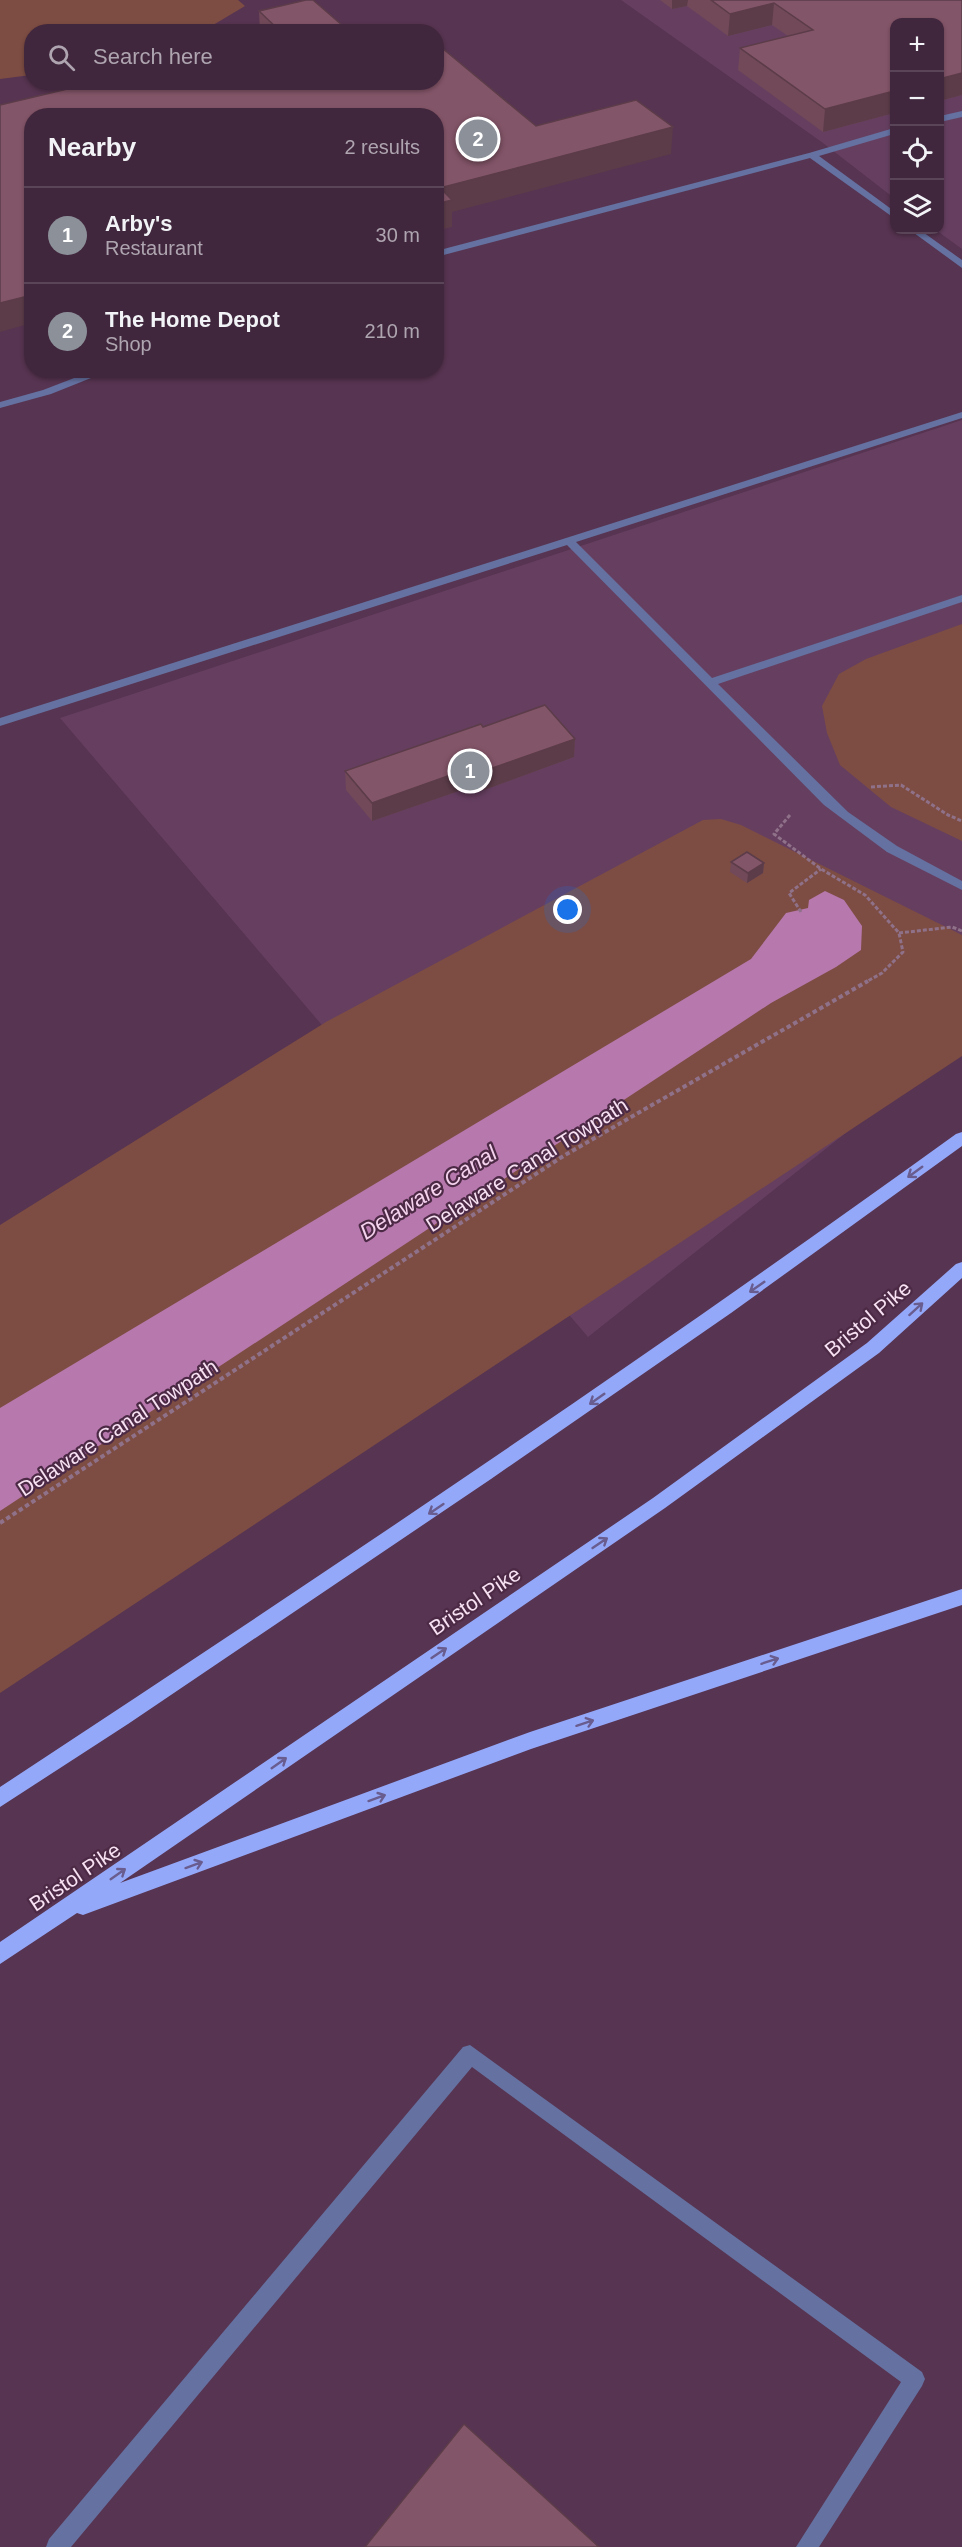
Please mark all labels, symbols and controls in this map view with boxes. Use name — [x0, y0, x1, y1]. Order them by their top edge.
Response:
map controls — [890, 18, 944, 234]
button: + — [890, 18, 944, 72]
search box — [24, 24, 444, 90]
icon: search — [45, 41, 78, 74]
text: Search here — [93, 44, 213, 69]
button: − — [890, 72, 944, 126]
pin: 2 — [458, 116, 498, 162]
button: locate — [890, 126, 944, 180]
text: Nearby — [48, 132, 136, 162]
text: 2 results — [344, 136, 420, 158]
button: layers — [890, 180, 944, 234]
text: Arby's — [105, 211, 173, 236]
text: 1 — [62, 224, 73, 246]
text: 30 m — [376, 224, 420, 246]
text: Restaurant — [105, 237, 203, 259]
text: The Home Depot — [105, 307, 280, 332]
text: 2 — [62, 320, 73, 342]
text: 210 m — [364, 320, 420, 342]
text: Shop — [105, 333, 152, 355]
pin: 1 — [450, 748, 490, 794]
your location — [553, 895, 582, 924]
street label: Delaware Canal Towpath — [421, 1092, 633, 1238]
water label: Delaware Canal — [355, 1139, 501, 1245]
one-way arrow — [907, 1166, 923, 1179]
street label: Bristol Pike — [820, 1276, 915, 1361]
one-way arrow — [749, 1281, 765, 1293]
one-way arrow — [909, 1302, 924, 1316]
street label: Delaware Canal Towpath — [14, 1354, 222, 1501]
one-way arrow — [589, 1393, 606, 1405]
one-way arrow — [428, 1503, 445, 1515]
one-way arrow — [591, 1537, 608, 1549]
street label: Bristol Pike — [425, 1562, 525, 1639]
one-way arrow — [430, 1646, 447, 1658]
one-way arrow — [761, 1655, 780, 1666]
one-way arrow — [576, 1716, 594, 1727]
one-way arrow — [270, 1757, 286, 1769]
one-way arrow — [367, 1791, 386, 1802]
street label: Bristol Pike — [25, 1838, 125, 1915]
one-way arrow — [184, 1859, 203, 1870]
one-way arrow — [110, 1868, 127, 1881]

